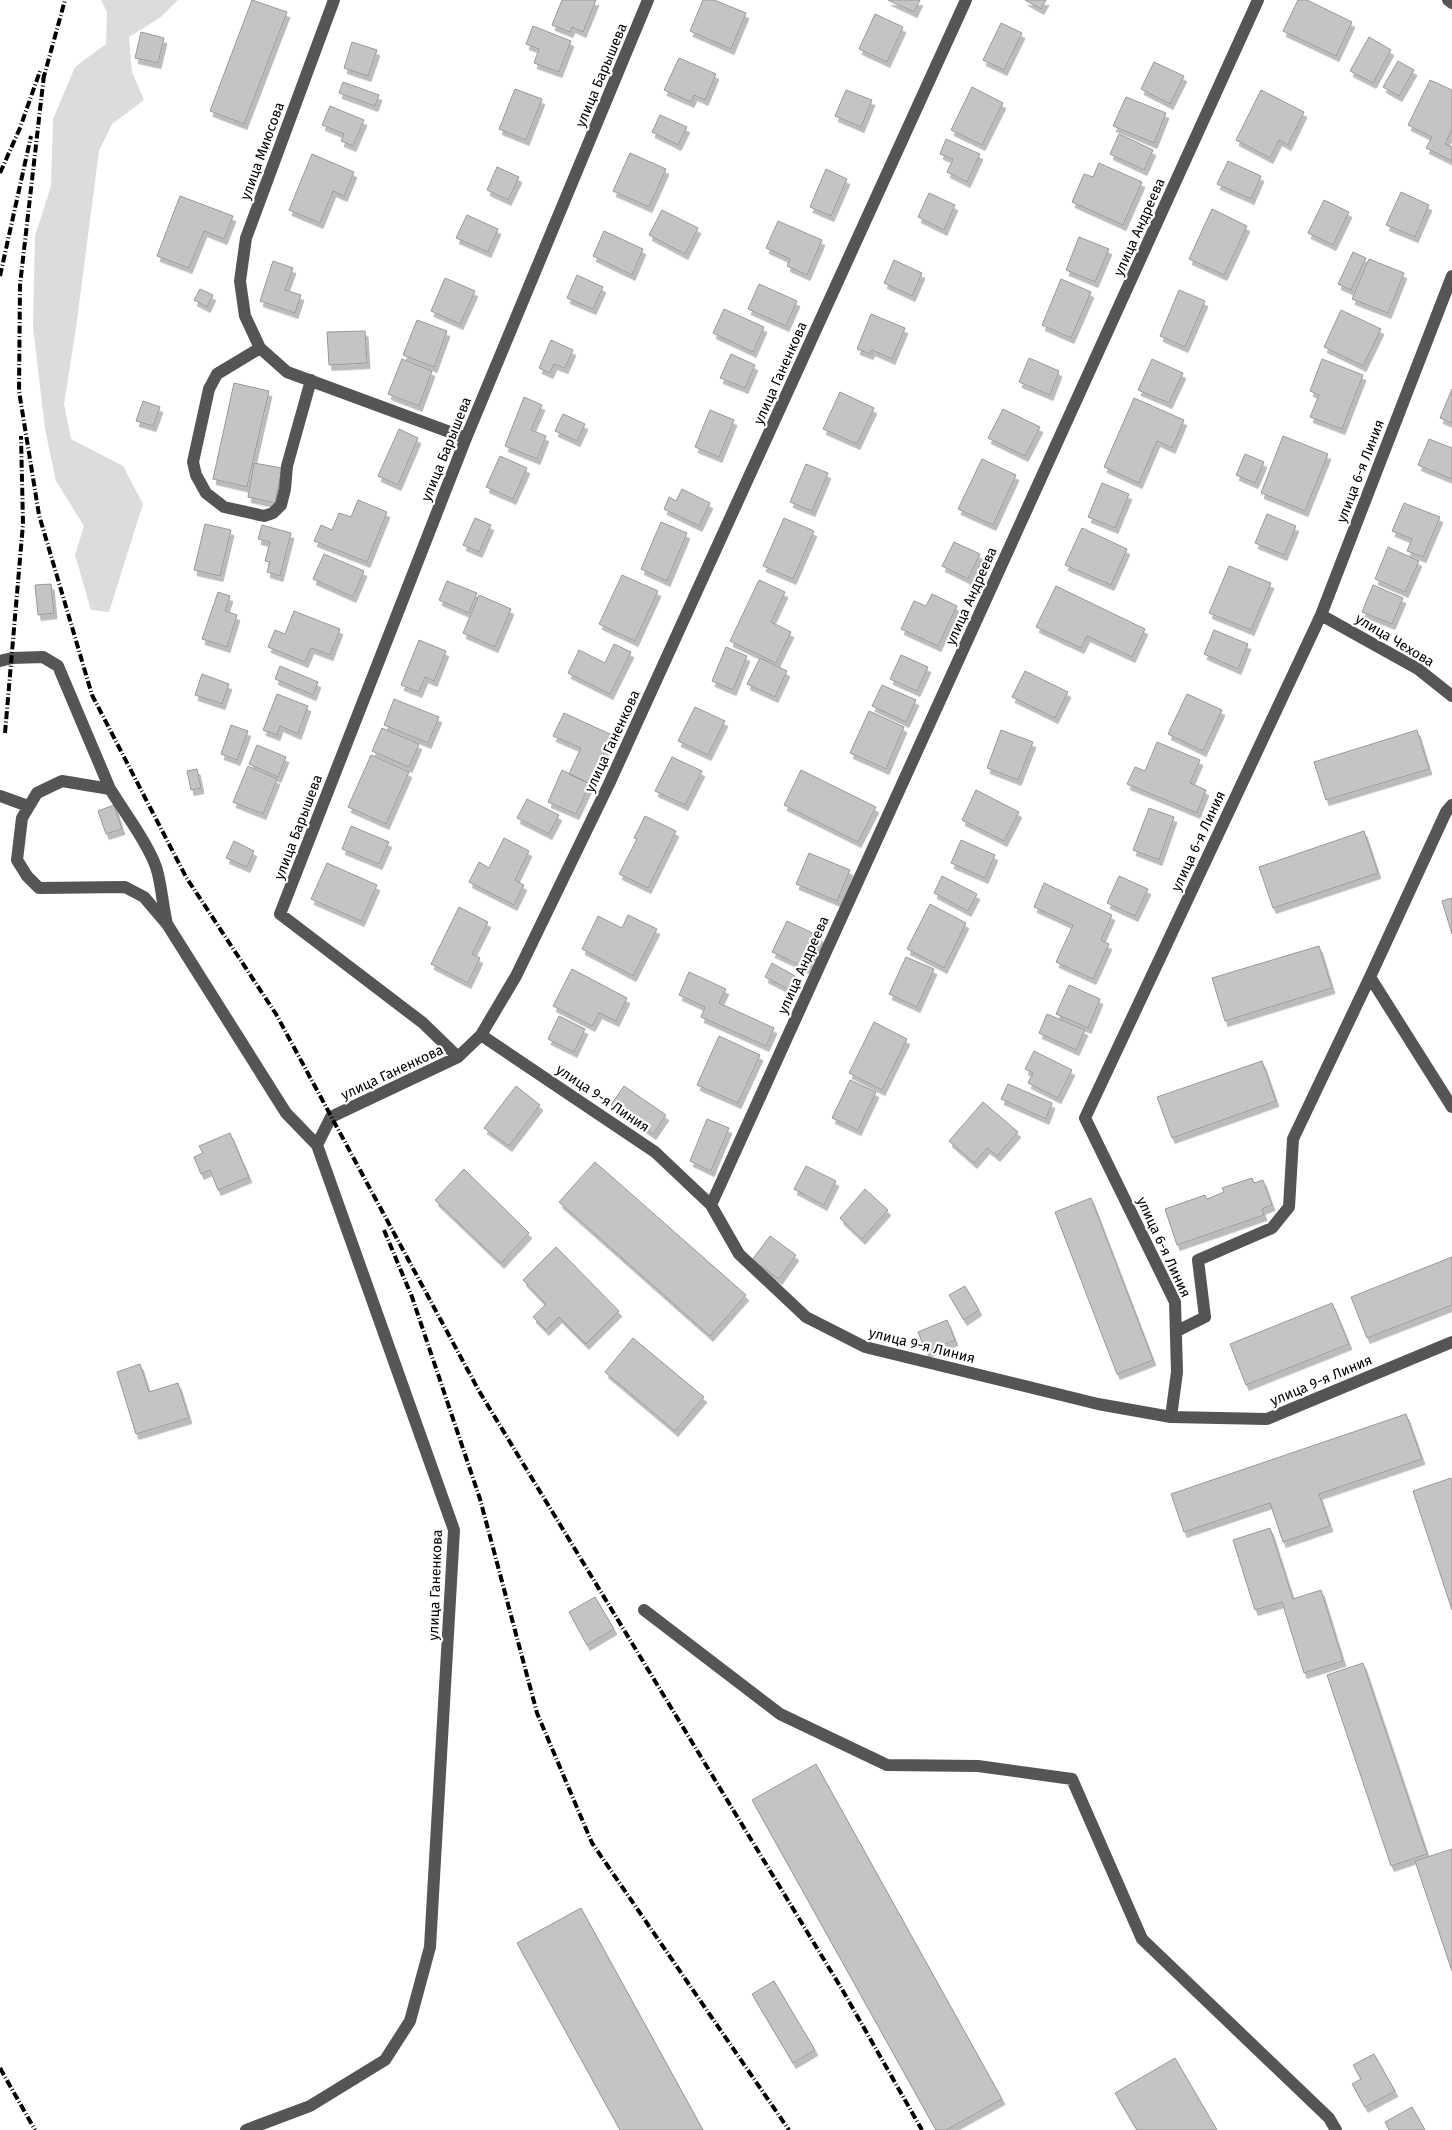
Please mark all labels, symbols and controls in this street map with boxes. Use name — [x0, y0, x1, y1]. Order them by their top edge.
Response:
street label: улица Барышева — [572, 21, 631, 130]
street label: улица Миюсова — [237, 100, 288, 202]
street label: улица Андреева — [1110, 175, 1169, 279]
street label: улица Ганенкова — [750, 319, 811, 427]
street label: улица Барышева — [418, 394, 475, 504]
street label: улица 6-я Линия — [1333, 417, 1388, 525]
street label: улица Андреева — [942, 544, 1001, 648]
street label: улица Чехова — [1352, 610, 1437, 671]
street label: улица Ганенкова — [581, 687, 644, 795]
street label: улица Барышева — [271, 772, 326, 882]
street label: улица 6-я Линия — [1168, 788, 1229, 894]
street label: улица Андреева — [774, 913, 833, 1017]
street label: улица Ганенкова — [338, 1041, 446, 1104]
street label: улица 9-я Линия — [553, 1061, 653, 1136]
street label: улица 6-я Линия — [1133, 1194, 1194, 1300]
street label: улица 9-я Линия — [867, 1324, 977, 1367]
street label: улица 9-я Линия — [1268, 1351, 1375, 1410]
street label: улица Ганенкова — [425, 1529, 446, 1641]

